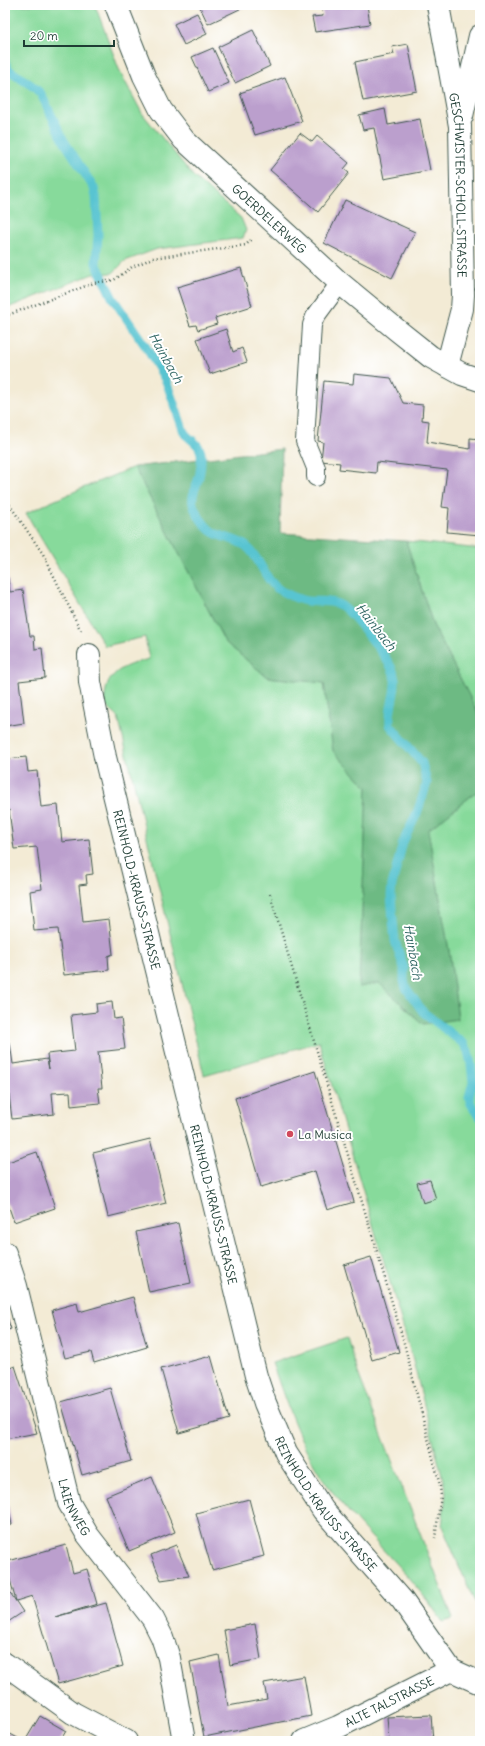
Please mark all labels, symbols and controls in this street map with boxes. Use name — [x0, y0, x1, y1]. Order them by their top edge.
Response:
scale bar — [24, 22, 114, 48]
text: 20 m — [30, 28, 58, 43]
street label: GESCHWISTER-SCHOLL-STRASSE — [447, 92, 470, 278]
street label: GOERDELERWEG — [229, 180, 310, 256]
water label: Hainbach — [145, 329, 187, 387]
water label: Hainbach — [352, 600, 400, 655]
street label: REINHOLD-KRAUSS-STRASSE — [111, 808, 164, 971]
water label: Hainbach — [400, 923, 426, 981]
street label: REINHOLD-KRAUSS-STRASSE — [187, 1123, 241, 1286]
place label: La Musica — [298, 1127, 352, 1142]
marker: La Musica — [285, 1129, 295, 1139]
street label: REINHOLD-KRAUSS-STRASSE — [272, 1434, 381, 1574]
street label: LAIENWEG — [56, 1477, 94, 1539]
street label: ALTE TALSTRASSE — [342, 1672, 436, 1730]

